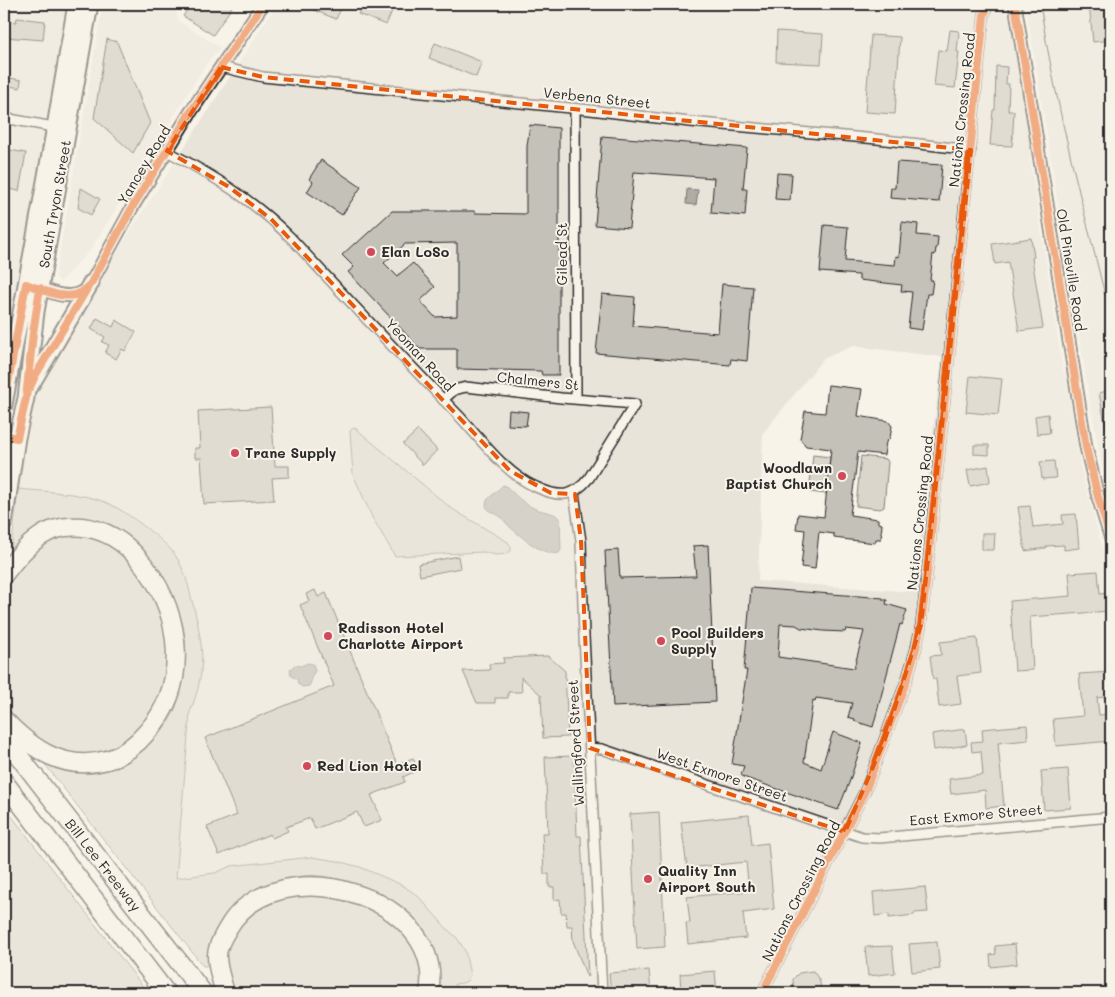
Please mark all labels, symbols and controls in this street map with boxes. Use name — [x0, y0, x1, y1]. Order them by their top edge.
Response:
street label: Nations Crossing Road — [944, 32, 979, 188]
street label: Verbena Street — [542, 82, 652, 113]
street label: Yancey Road — [112, 122, 175, 208]
street label: South Tryon Street — [34, 138, 75, 269]
street label: Old Pineville Road — [1052, 207, 1091, 333]
street label: Gilead St — [552, 223, 571, 285]
place label: Elan LoSo — [381, 242, 450, 261]
marker: Elan LoSo — [365, 246, 377, 258]
street label: Yeoman Road — [382, 314, 459, 395]
street label: Chalmers St — [496, 367, 580, 394]
street label: Nations Crossing Road — [902, 435, 937, 591]
place label: Trane Supply — [245, 443, 337, 462]
marker: Trane Supply — [229, 447, 241, 459]
place label: Woodlawn Baptist Church — [726, 458, 832, 493]
marker: Woodlawn Baptist Church — [836, 470, 848, 482]
place label: Radisson Hotel Charlotte Airport — [338, 618, 463, 653]
place label: Pool Builders Supply — [671, 623, 764, 658]
marker: Radisson Hotel Charlotte Airport — [322, 630, 334, 642]
marker: Pool Builders Supply — [655, 635, 667, 647]
street label: Wallingford Street — [563, 679, 588, 807]
street label: West Exmore Street — [654, 743, 790, 806]
place label: Red Lion Hotel — [317, 756, 421, 775]
marker: Red Lion Hotel — [301, 760, 313, 772]
street label: East Exmore Street — [909, 799, 1043, 830]
street label: Bill Lee Freeway — [61, 814, 146, 915]
street label: Nations Crossing Road — [757, 817, 844, 964]
place label: Quality Inn Airport South — [658, 861, 755, 896]
marker: Quality Inn Airport South — [642, 873, 654, 885]

